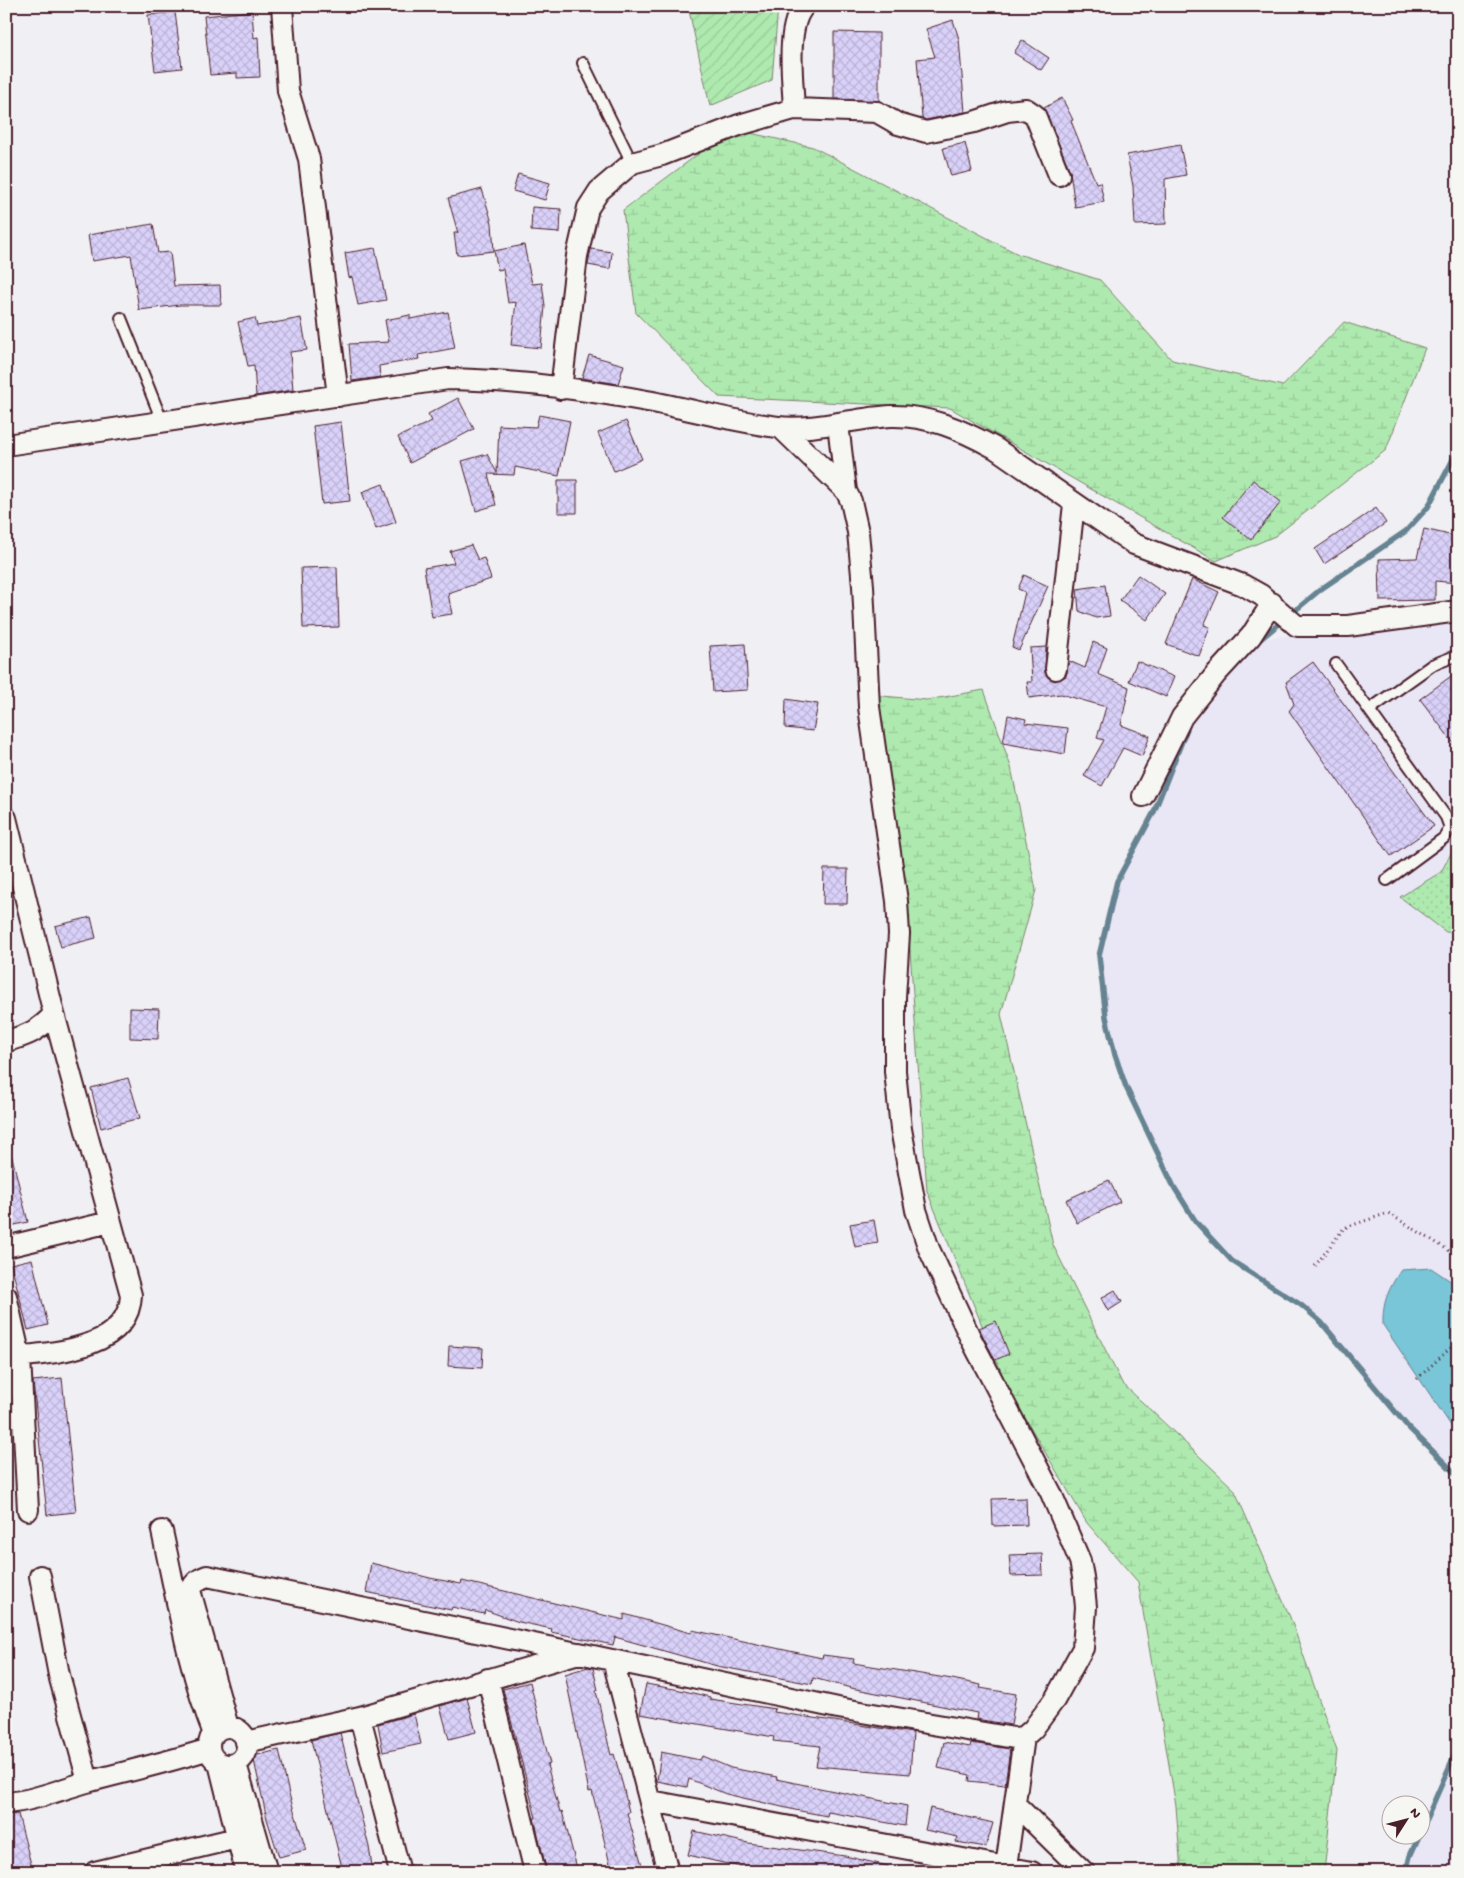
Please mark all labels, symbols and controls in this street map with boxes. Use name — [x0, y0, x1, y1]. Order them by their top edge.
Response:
north arrow — [1382, 1796, 1432, 1846]
text: N — [1405, 1805, 1424, 1823]

